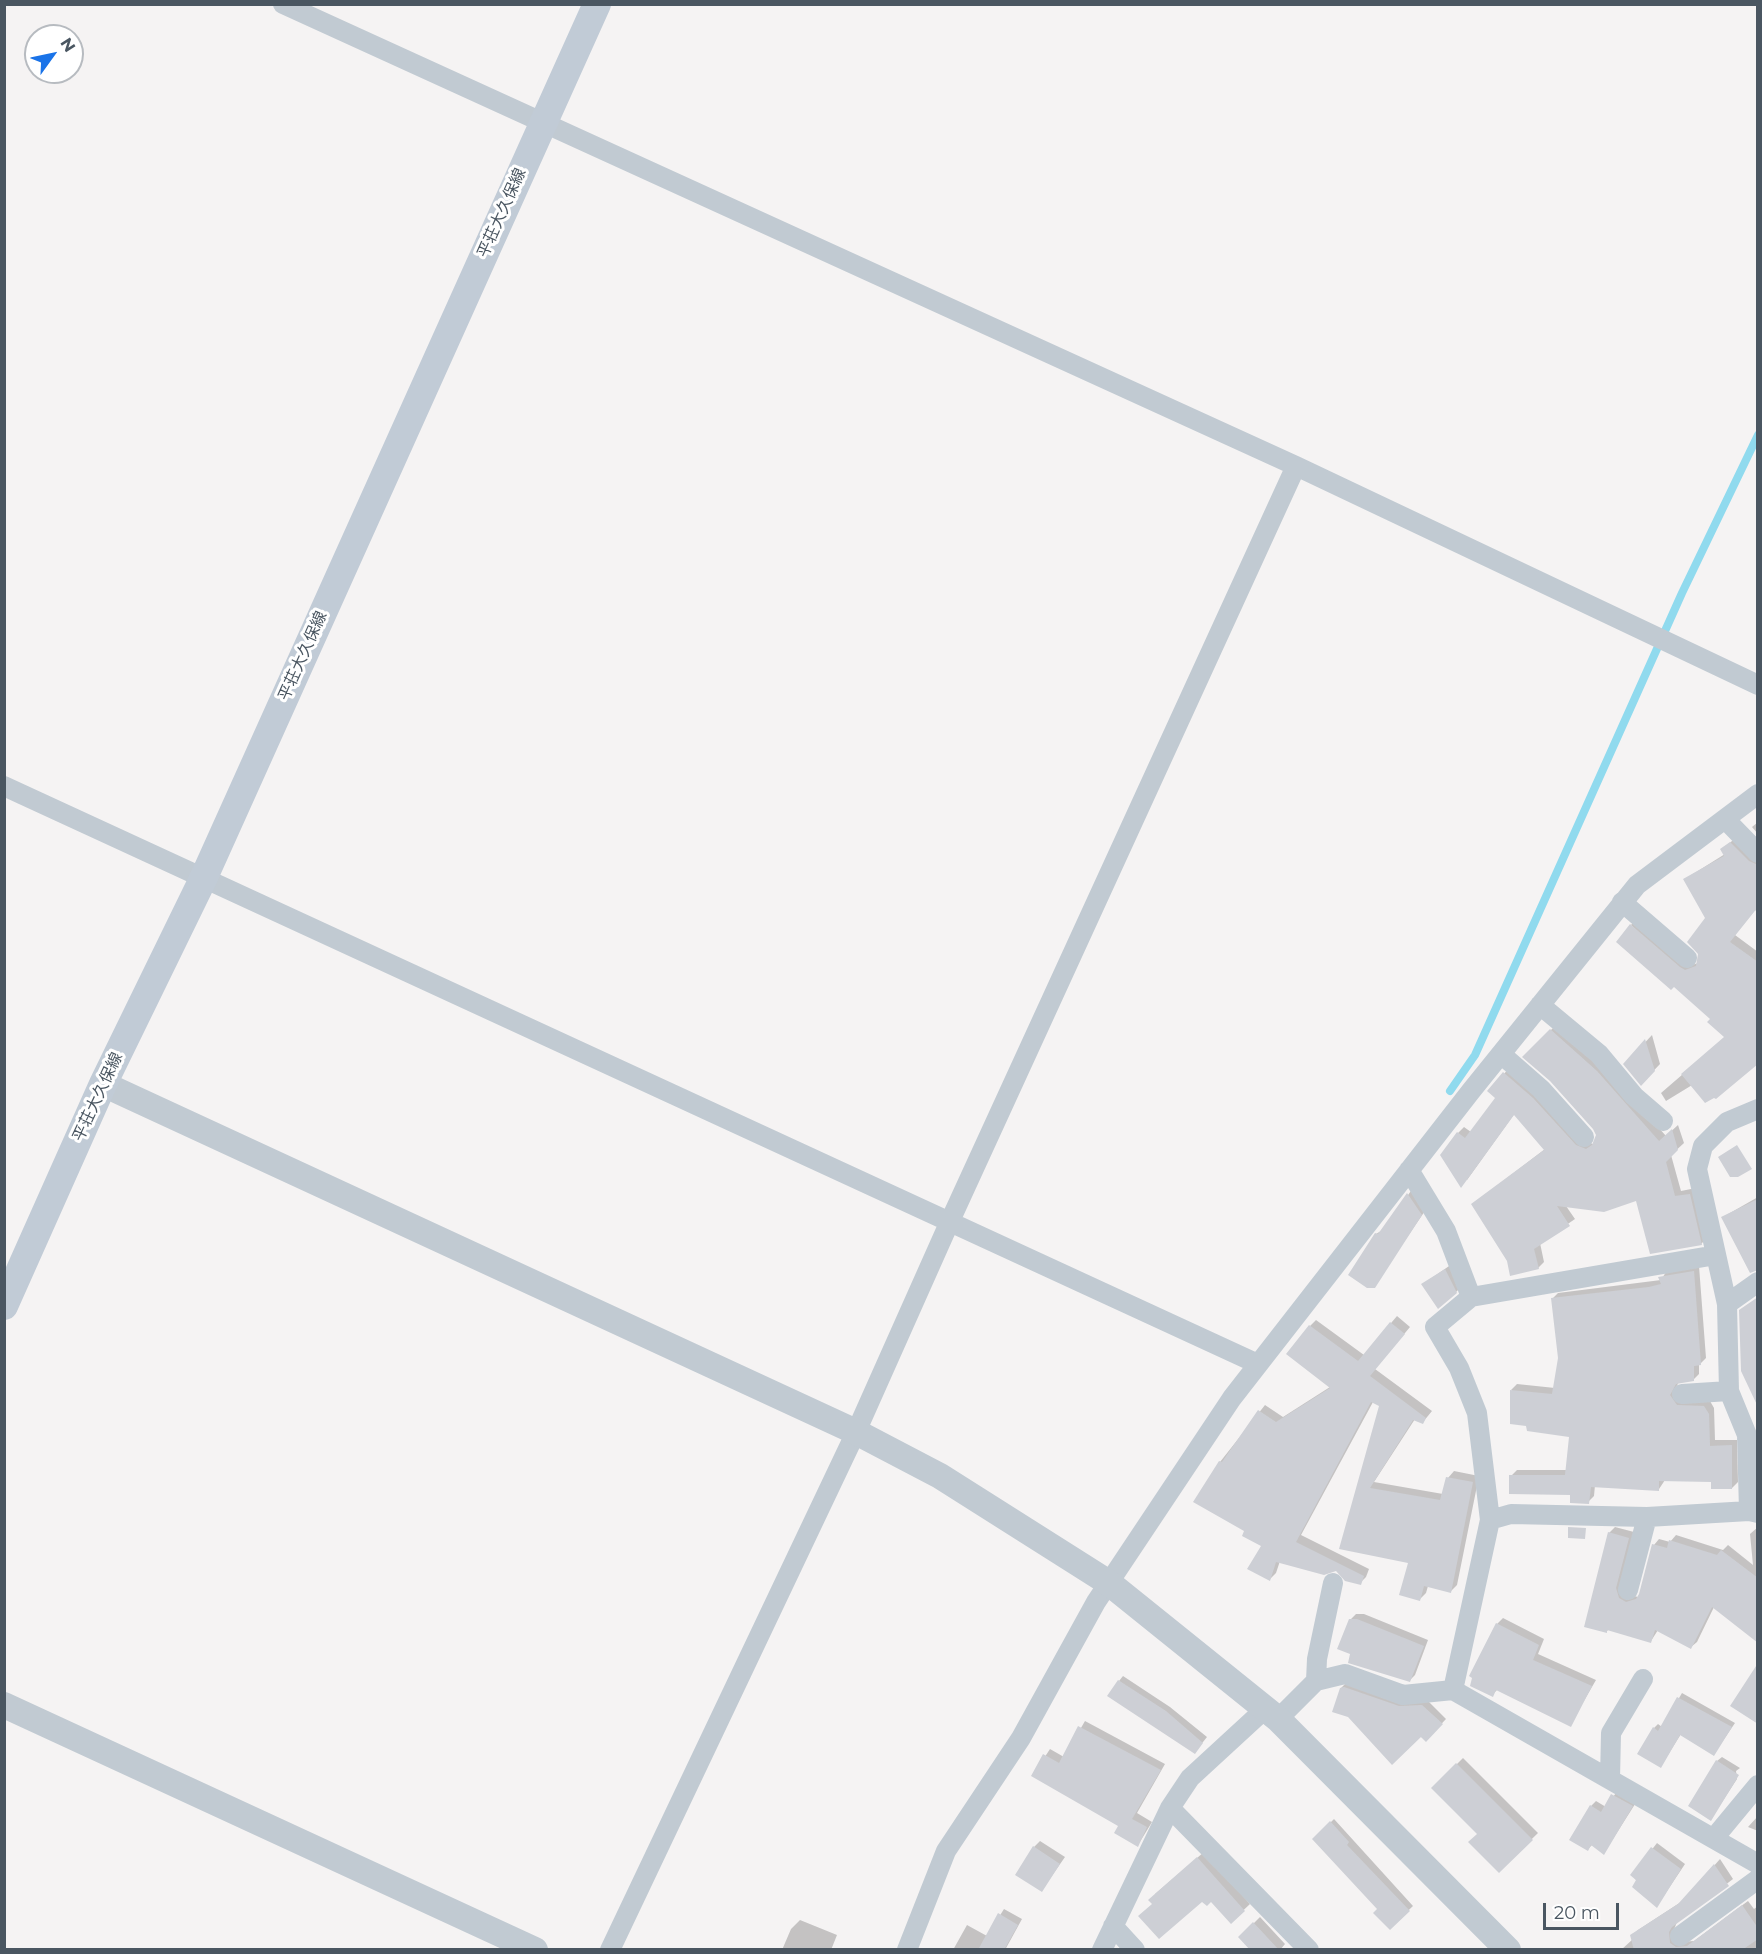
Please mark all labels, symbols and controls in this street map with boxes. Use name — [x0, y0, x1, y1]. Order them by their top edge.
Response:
north arrow — [24, 24, 84, 84]
text: N — [56, 34, 79, 56]
street label: 平荘大久保線 — [474, 165, 530, 261]
street label: 平荘大久保線 — [275, 608, 331, 704]
street label: 平荘大久保線 — [69, 1049, 127, 1145]
scale bar — [1546, 1891, 1622, 1929]
text: 20 m — [1554, 1902, 1600, 1924]

